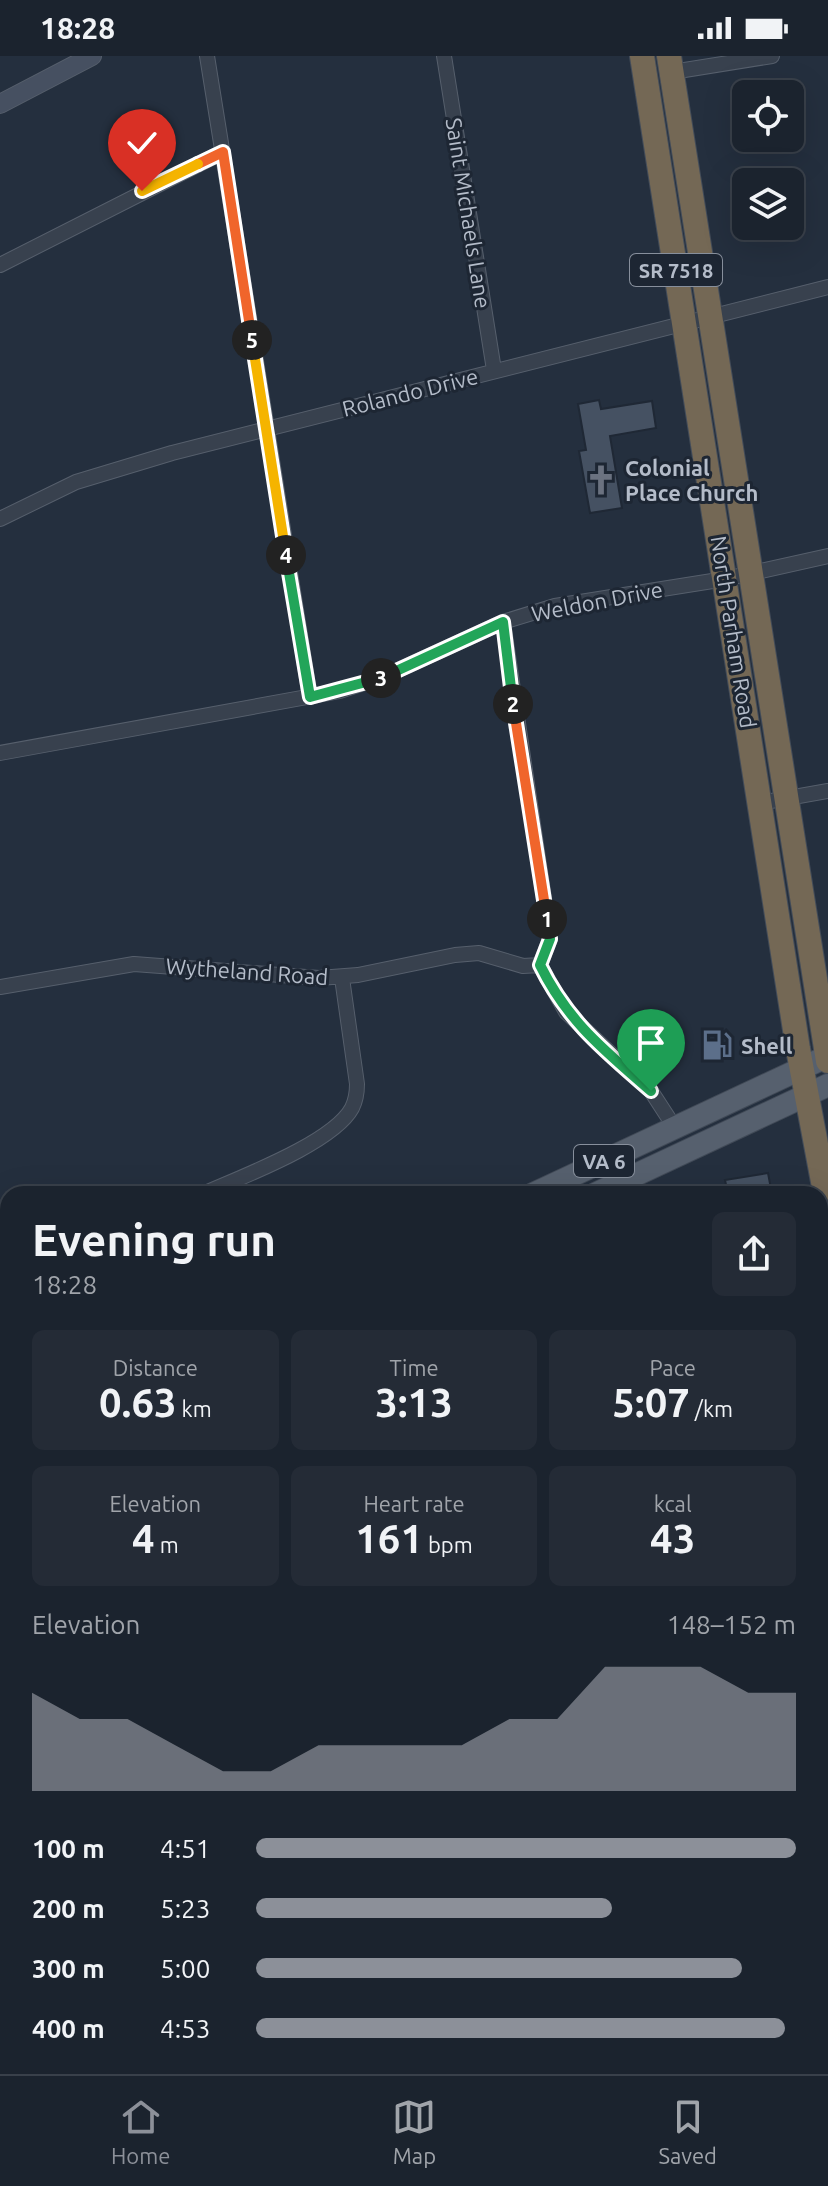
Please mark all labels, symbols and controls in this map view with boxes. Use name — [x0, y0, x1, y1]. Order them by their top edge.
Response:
text: 18:28 — [40, 11, 115, 45]
map controls — [732, 80, 804, 240]
button: locate — [732, 80, 804, 152]
pin — [108, 109, 176, 191]
street label: Saint Michaels Lane — [442, 116, 496, 310]
icon: check — [120, 121, 164, 165]
button: layers — [732, 168, 804, 240]
road number: SR 7518 — [630, 254, 722, 286]
pin: 5 — [232, 320, 272, 360]
text: 5 — [246, 327, 258, 352]
street label: Rolando Drive — [340, 363, 480, 421]
place label: Colonial Place Church — [625, 455, 758, 505]
church icon: Colonial Place Church — [584, 463, 618, 497]
street label: North Parham Road — [706, 534, 762, 730]
pin: 4 — [266, 535, 306, 575]
text: 4 — [280, 542, 292, 567]
street label: Weldon Drive — [529, 576, 665, 626]
pin: 3 — [361, 658, 401, 698]
text: 3 — [375, 665, 387, 690]
pin: 2 — [493, 684, 533, 724]
text: 2 — [507, 691, 519, 716]
pin: 1 — [527, 899, 567, 939]
text: 1 — [541, 906, 553, 931]
street label: Wytheland Road — [165, 953, 329, 989]
pin — [617, 1009, 685, 1091]
icon: arrive — [629, 1021, 673, 1065]
fuel station icon: Shell — [700, 1028, 734, 1062]
place label: Shell — [741, 1033, 793, 1058]
road number: VA 6 — [574, 1145, 634, 1177]
button: share — [712, 1212, 796, 1296]
text: Evening run — [32, 1215, 276, 1264]
text: 18:28 — [32, 1270, 97, 1299]
text: Distance — [113, 1355, 198, 1380]
text: Time — [389, 1355, 439, 1380]
text: Pace — [649, 1355, 696, 1380]
text: 0.63 — [99, 1380, 177, 1425]
text: 3:13 — [375, 1380, 453, 1425]
text: 5:07 — [612, 1380, 690, 1425]
text: km — [177, 1396, 212, 1421]
text: /km — [690, 1396, 733, 1421]
text: Elevation — [109, 1491, 201, 1516]
text: Heart rate — [363, 1491, 465, 1516]
text: kcal — [654, 1491, 692, 1516]
text: 4 — [132, 1516, 155, 1561]
text: 161 — [355, 1516, 423, 1561]
text: 43 — [650, 1516, 695, 1561]
text: m — [155, 1532, 179, 1557]
text: bpm — [423, 1532, 473, 1557]
text: Elevation — [32, 1610, 140, 1639]
text: 148–152 m — [667, 1610, 796, 1639]
text: 100 m — [32, 1834, 105, 1863]
text: 4:51 — [160, 1834, 210, 1863]
text: 200 m — [32, 1894, 105, 1923]
text: 5:23 — [160, 1894, 210, 1923]
text: 300 m — [32, 1954, 105, 1983]
text: 5:00 — [160, 1954, 210, 1983]
text: 400 m — [32, 2014, 105, 2043]
text: 4:53 — [160, 2014, 210, 2043]
tab: Home — [111, 2095, 170, 2168]
tab: Map — [392, 2095, 436, 2168]
tab: Saved — [658, 2095, 717, 2168]

